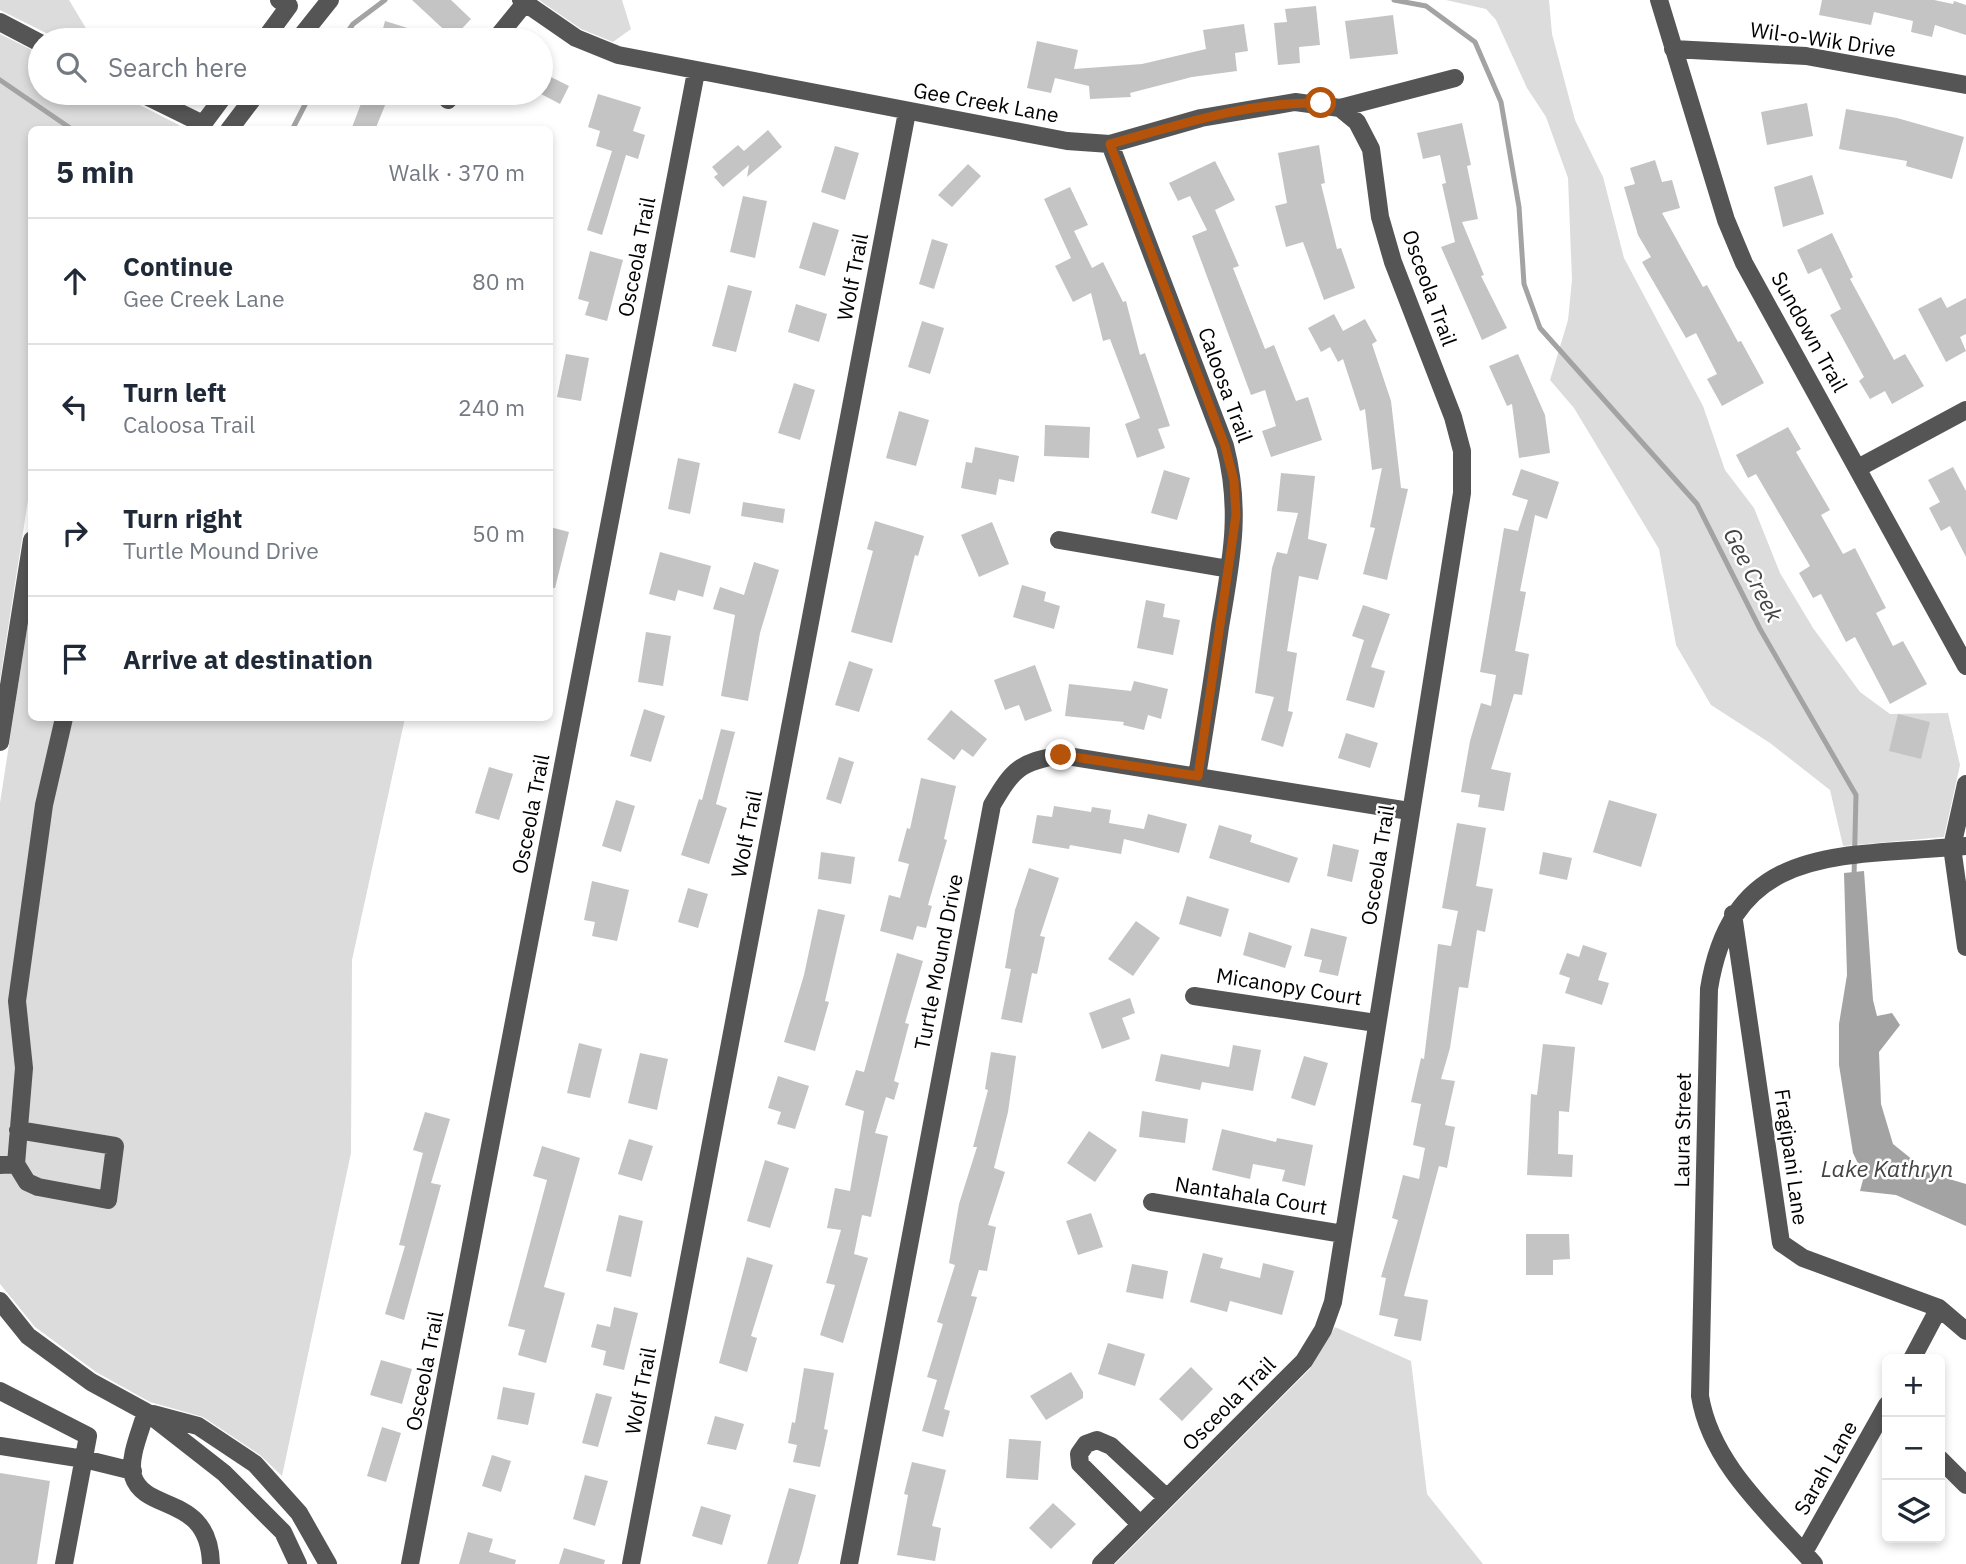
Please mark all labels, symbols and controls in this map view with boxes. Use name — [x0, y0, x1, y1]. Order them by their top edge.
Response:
street label: Wil-o-Wik Drive — [1748, 15, 1898, 63]
search box — [28, 28, 553, 105]
icon: search — [52, 48, 90, 86]
text: Search here — [108, 50, 247, 84]
street label: Gee Creek Lane — [911, 75, 1061, 129]
route start — [1305, 87, 1336, 118]
text: 5 min — [56, 152, 134, 191]
text: Walk · 370 m — [389, 157, 525, 187]
street label: Osceola Trail — [611, 194, 661, 319]
street label: Osceola Trail — [1396, 226, 1464, 350]
street label: Wolf Trail — [830, 230, 874, 323]
text: Continue — [123, 249, 233, 283]
icon: ahead — [56, 262, 94, 300]
text: 80 m — [472, 266, 525, 296]
street label: Sundown Trail — [1765, 266, 1855, 397]
text: Gee Creek Lane — [123, 283, 285, 313]
street label: Caloosa Trail — [1192, 323, 1260, 446]
text: Turn left — [123, 375, 226, 409]
icon: left — [56, 388, 94, 426]
text: 240 m — [458, 392, 525, 422]
text: Caloosa Trail — [123, 409, 255, 439]
text: Turn right — [123, 501, 242, 535]
icon: right — [56, 514, 94, 552]
text: 50 m — [472, 518, 525, 548]
water label: Gee Creek — [1717, 522, 1791, 628]
text: Turtle Mound Drive — [123, 535, 319, 565]
icon: arrive — [56, 640, 94, 678]
text: Arrive at destination — [123, 642, 373, 676]
route end — [1045, 739, 1076, 770]
street label: Osceola Trail — [505, 751, 555, 876]
street label: Wolf Trail — [724, 787, 768, 880]
street label: Osceola Trail — [1354, 802, 1400, 927]
street label: Turtle Mound Drive — [907, 871, 969, 1052]
street label: Micanopy Court — [1214, 961, 1364, 1011]
street label: Laura Street — [1667, 1072, 1697, 1188]
street label: Fragipani Lane — [1769, 1087, 1815, 1227]
water label: Lake Kathryn — [1821, 1153, 1953, 1183]
street label: Nantahala Court — [1173, 1169, 1329, 1221]
street label: Osceola Trail — [399, 1308, 449, 1433]
street label: Wolf Trail — [618, 1344, 662, 1437]
street label: Osceola Trail — [1175, 1350, 1281, 1456]
map controls — [1882, 1354, 1945, 1543]
button: + — [1882, 1354, 1945, 1417]
street label: Sarah Lane — [1787, 1415, 1863, 1520]
button: − — [1882, 1417, 1945, 1480]
button: layers — [1882, 1480, 1945, 1543]

